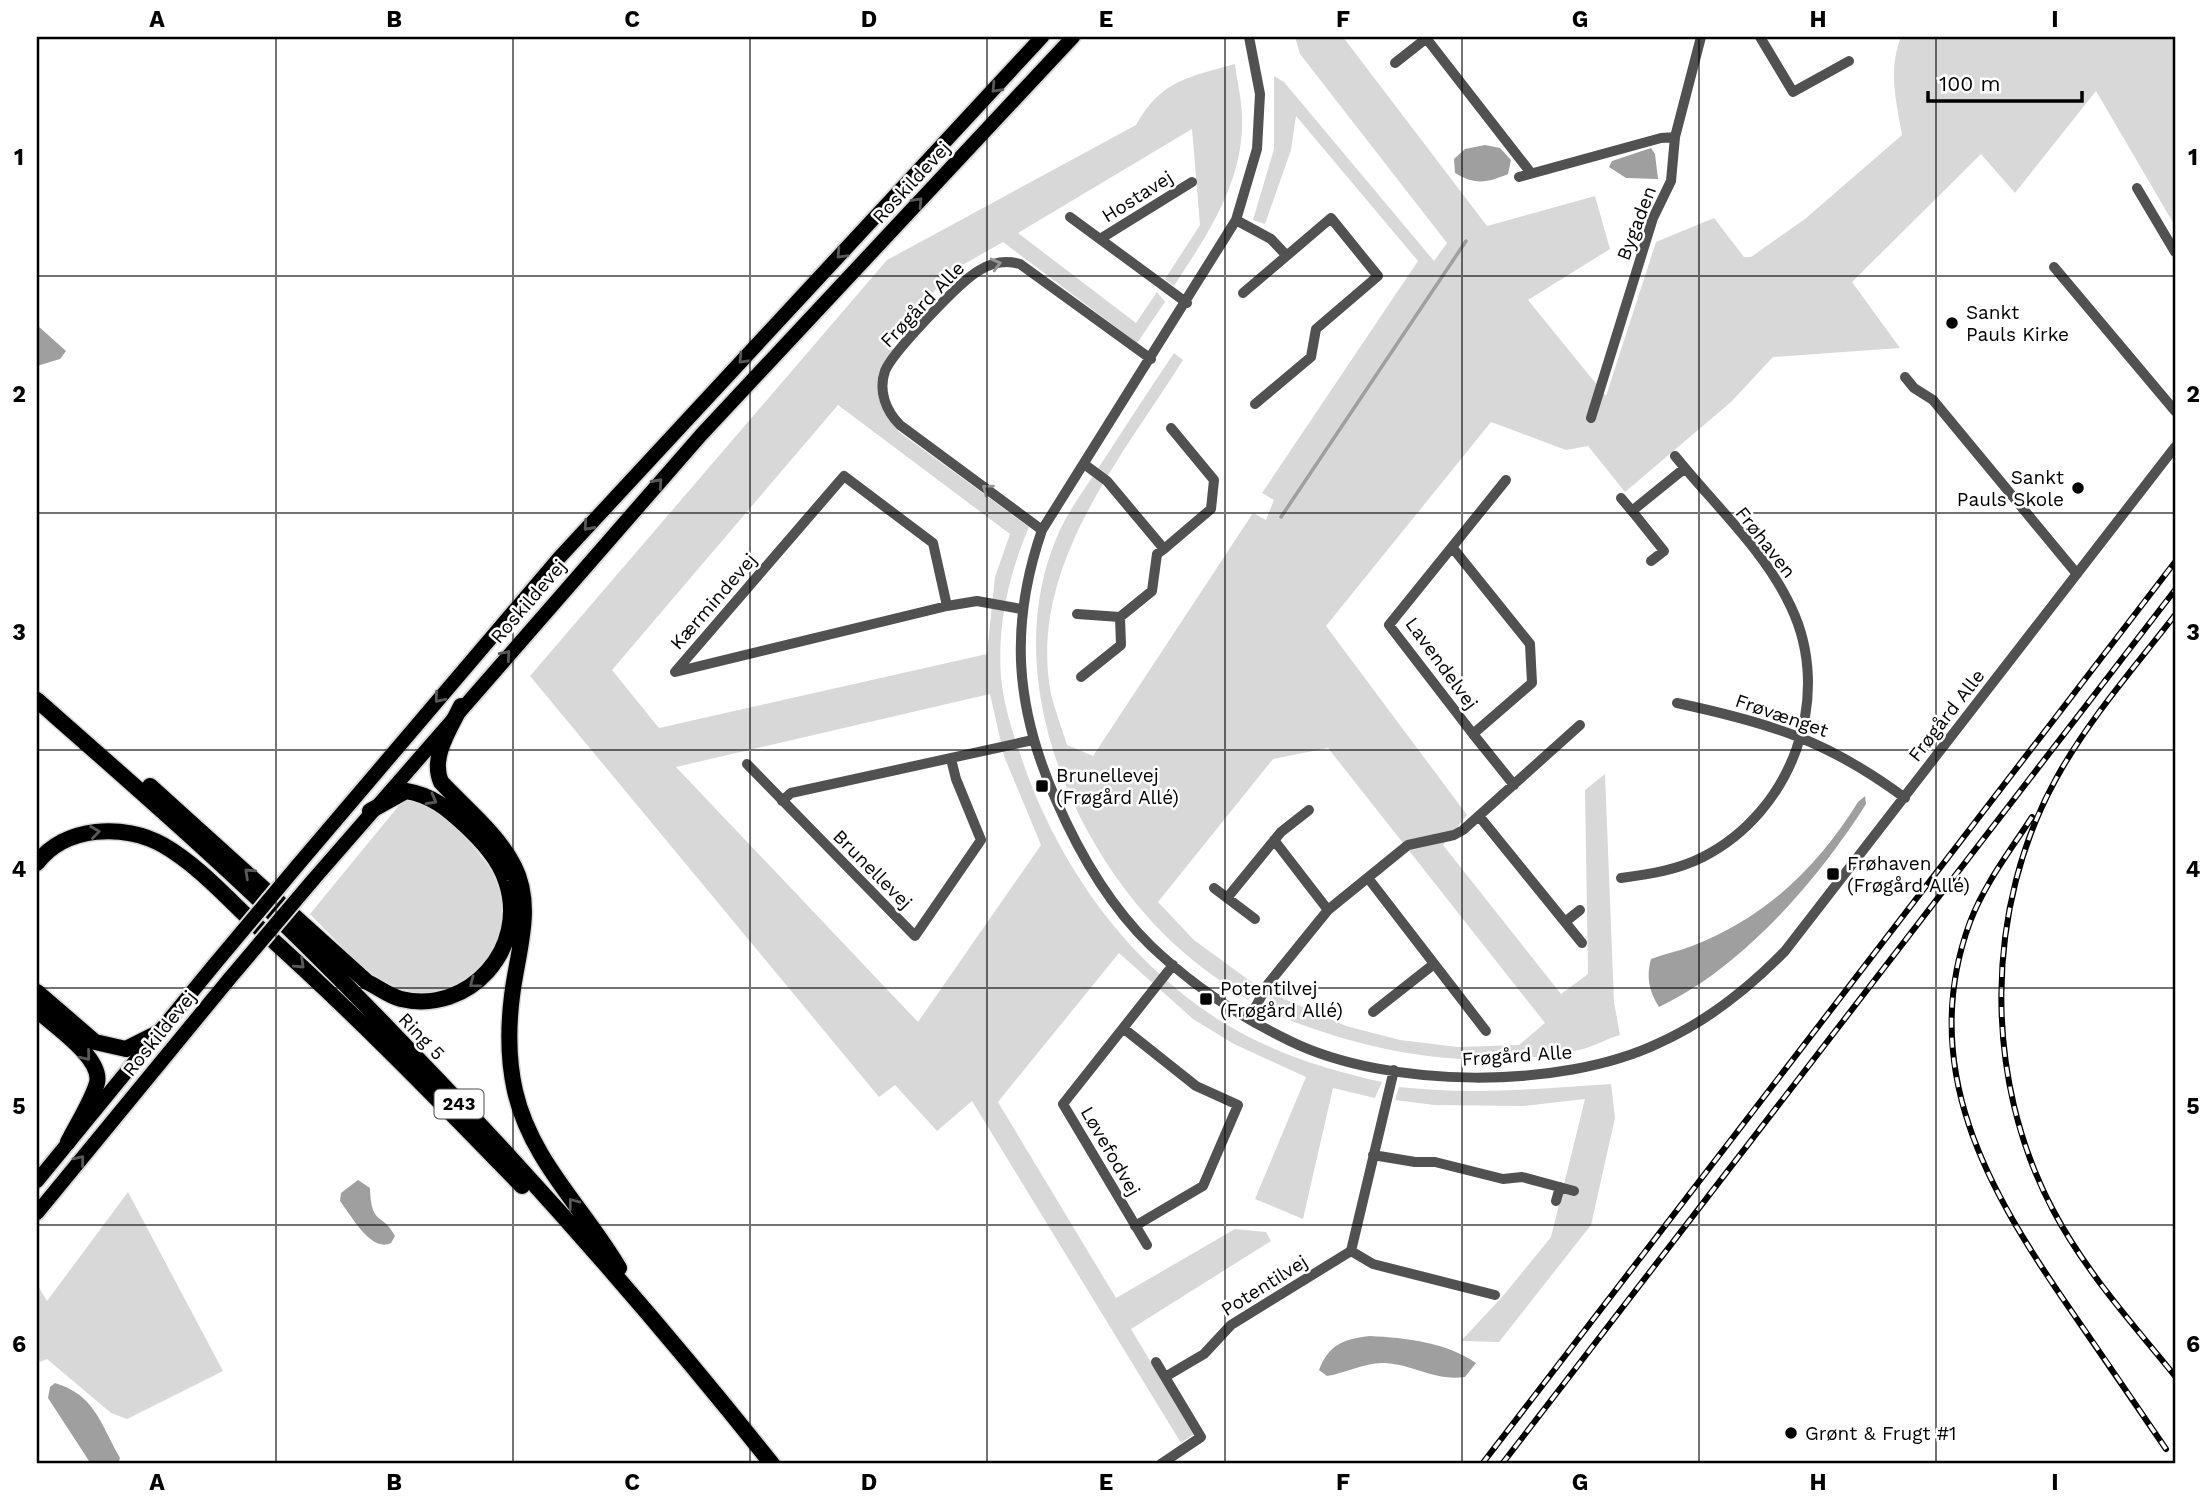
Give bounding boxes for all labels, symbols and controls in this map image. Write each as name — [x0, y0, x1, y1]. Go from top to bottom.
text: A — [149, 6, 165, 33]
text: B — [386, 6, 402, 33]
text: C — [624, 6, 640, 33]
text: D — [861, 6, 877, 33]
text: E — [1099, 6, 1113, 33]
text: F — [1336, 6, 1350, 33]
text: G — [1572, 6, 1588, 33]
text: H — [1809, 6, 1827, 33]
text: I — [2051, 6, 2059, 33]
scale bar — [1928, 60, 2082, 104]
text: 100 m — [1939, 71, 2001, 96]
one-way arrow — [992, 80, 1005, 93]
street label: Roskildevej — [868, 137, 955, 228]
text: 1 — [14, 144, 24, 171]
text: 1 — [2188, 144, 2198, 171]
street label: Hostavej — [1097, 166, 1177, 227]
street label: Bygaden — [1612, 183, 1661, 264]
one-way arrow — [910, 197, 923, 210]
one-way arrow — [837, 246, 849, 259]
street label: Frøgård Alle — [876, 257, 969, 352]
one-way arrow — [990, 258, 1002, 273]
place label: Sankt Pauls Kirke — [1966, 301, 2069, 346]
marker: Sankt Pauls Kirke — [1944, 315, 1960, 331]
one-way arrow — [738, 351, 751, 364]
text: 2 — [12, 381, 26, 408]
text: 2 — [2186, 381, 2200, 408]
place label: Sankt Pauls Skole — [1957, 466, 2064, 511]
one-way arrow — [650, 479, 662, 492]
marker: Sankt Pauls Skole — [2070, 480, 2086, 496]
one-way arrow — [982, 485, 995, 498]
street label: Frøhaven — [1731, 502, 1801, 583]
one-way arrow — [584, 518, 597, 531]
street label: Kærmindevej — [665, 548, 762, 654]
street label: Roskildevej — [486, 555, 571, 648]
street label: Lavendelvej — [1400, 613, 1483, 714]
text: 3 — [12, 619, 26, 646]
text: 3 — [2186, 619, 2200, 646]
one-way arrow — [498, 650, 510, 663]
street label: Frøgård Alle — [1903, 665, 1990, 766]
one-way arrow — [435, 689, 447, 702]
street label: Frøvænget — [1732, 689, 1831, 742]
place label: Brunellevej (Frøgård Allé) — [1056, 764, 1179, 809]
marker: Brunellevej (Frøgård Allé) — [1034, 778, 1050, 794]
one-way arrow — [424, 792, 437, 805]
one-way arrow — [89, 825, 101, 840]
street label: Brunellevej — [828, 825, 917, 914]
place label: Frøhaven (Frøgård Allé) — [1847, 852, 1970, 897]
text: 4 — [12, 856, 27, 883]
text: 4 — [2186, 856, 2201, 883]
marker: Frøhaven (Frøgård Allé) — [1825, 866, 1841, 882]
one-way arrow — [244, 869, 257, 882]
one-way arrow — [292, 956, 305, 969]
one-way arrow — [470, 975, 482, 987]
place label: Potentilvej (Frøgård Allé) — [1220, 977, 1343, 1022]
street label: Roskildevej — [118, 986, 201, 1081]
marker: Potentilvej (Frøgård Allé) — [1198, 991, 1214, 1007]
street label: Ring 5 — [394, 1008, 450, 1065]
street label: Frøgård Alle — [1461, 1040, 1573, 1071]
one-way arrow — [78, 1048, 91, 1061]
road number: 243 — [434, 1090, 484, 1119]
text: 5 — [12, 1093, 26, 1120]
text: 5 — [2186, 1093, 2200, 1120]
street label: Løvefodvej — [1076, 1102, 1145, 1200]
one-way arrow — [72, 1155, 84, 1168]
one-way arrow — [569, 1198, 582, 1211]
street label: Potentilvej — [1217, 1250, 1312, 1321]
text: 6 — [12, 1331, 26, 1358]
text: 6 — [2186, 1331, 2200, 1358]
place label: Grønt & Frugt #1 — [1805, 1422, 1956, 1445]
marker: Grønt & Frugt #1 — [1783, 1425, 1799, 1441]
text: A — [149, 1469, 165, 1496]
text: B — [386, 1469, 402, 1496]
text: C — [624, 1469, 640, 1496]
text: D — [861, 1469, 877, 1496]
text: E — [1099, 1469, 1113, 1496]
text: F — [1336, 1469, 1350, 1496]
text: G — [1572, 1469, 1588, 1496]
text: H — [1809, 1469, 1827, 1496]
text: I — [2051, 1469, 2059, 1496]

